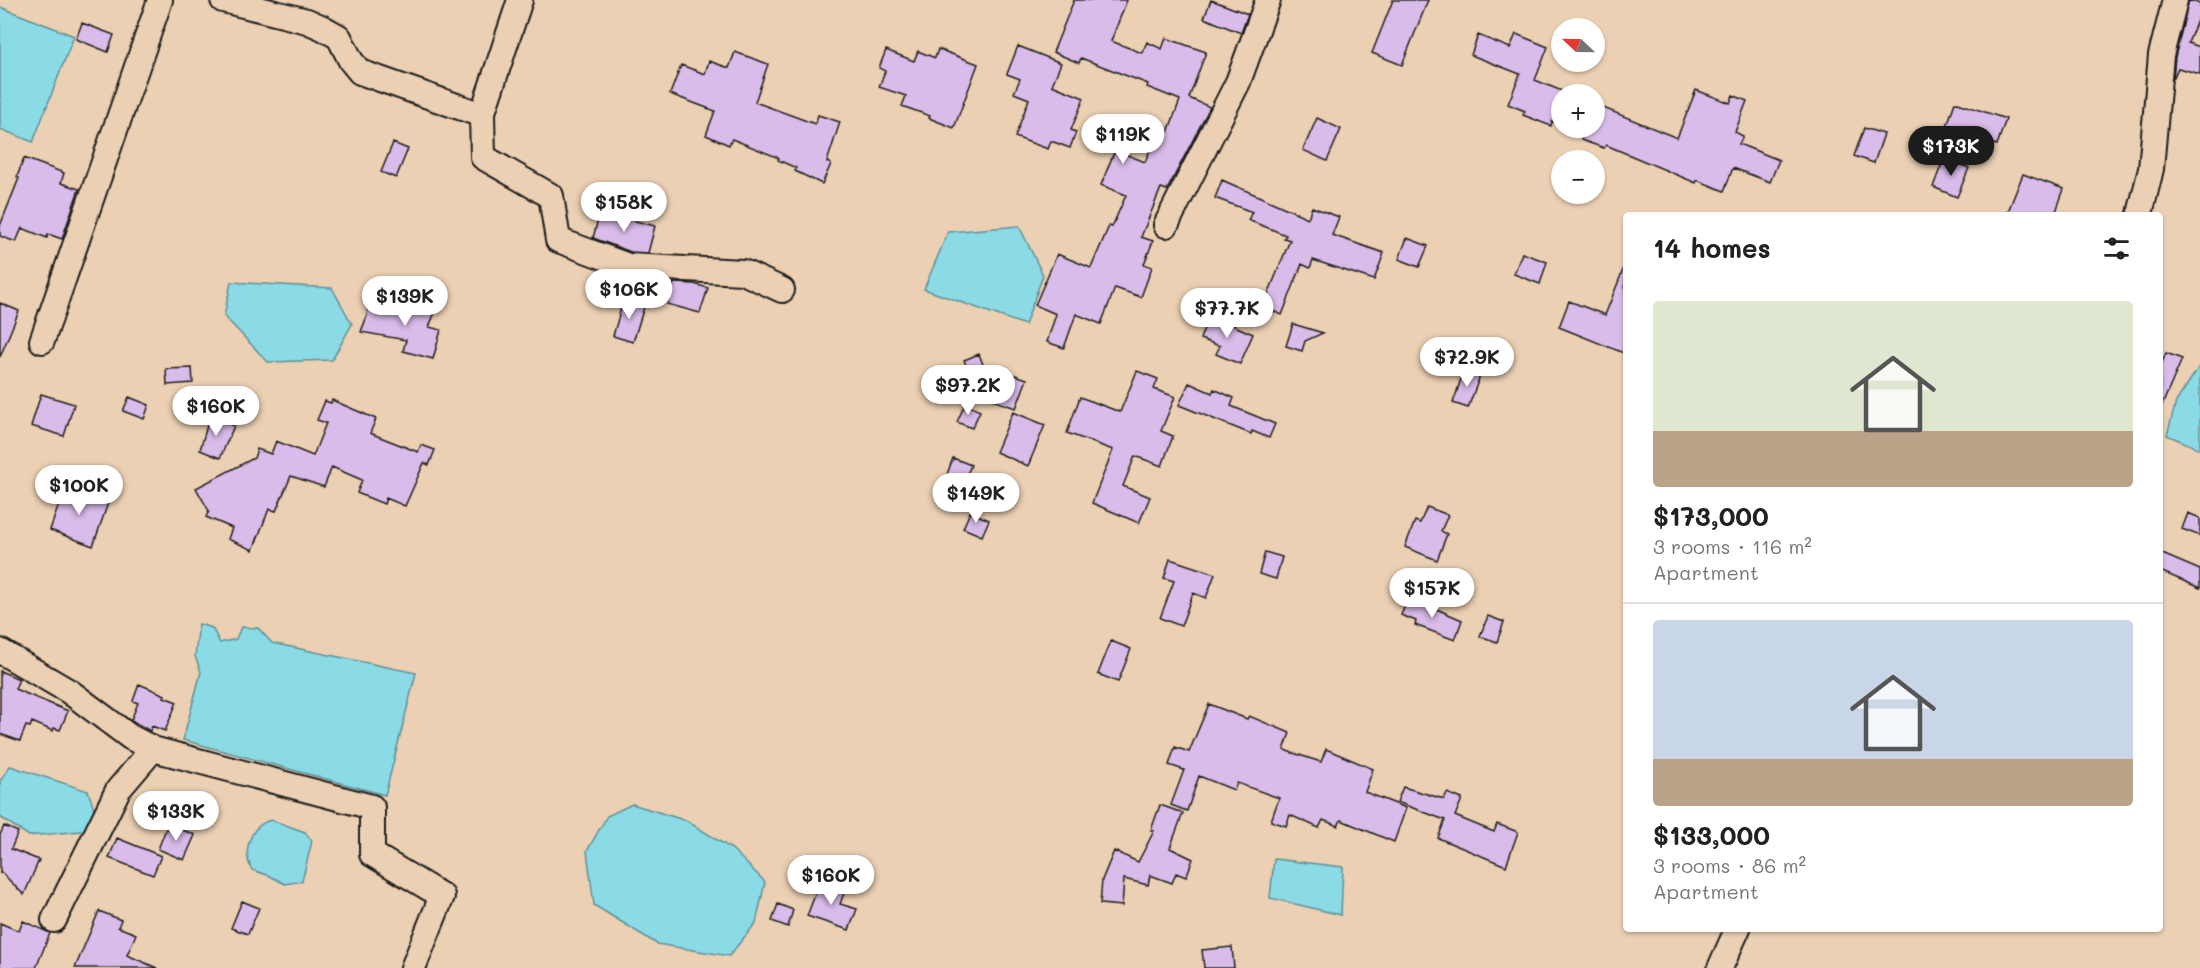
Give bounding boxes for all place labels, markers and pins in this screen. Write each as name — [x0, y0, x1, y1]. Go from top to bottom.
pin: $119K — [1081, 114, 1165, 165]
pin: $173K — [1909, 126, 1993, 177]
pin: $158K — [582, 182, 666, 233]
pin: $106K — [587, 269, 671, 320]
pin: $139K — [363, 276, 447, 327]
pin: $77.7K — [1178, 288, 1276, 339]
pin: $72.9K — [1418, 337, 1516, 388]
pin: $97.2K — [919, 365, 1017, 416]
pin: $160K — [174, 386, 258, 437]
pin: $100K — [37, 465, 121, 516]
pin: $149K — [934, 473, 1018, 524]
pin: $157K — [1390, 568, 1474, 619]
pin: $133K — [134, 791, 218, 842]
pin: $160K — [789, 855, 873, 906]

